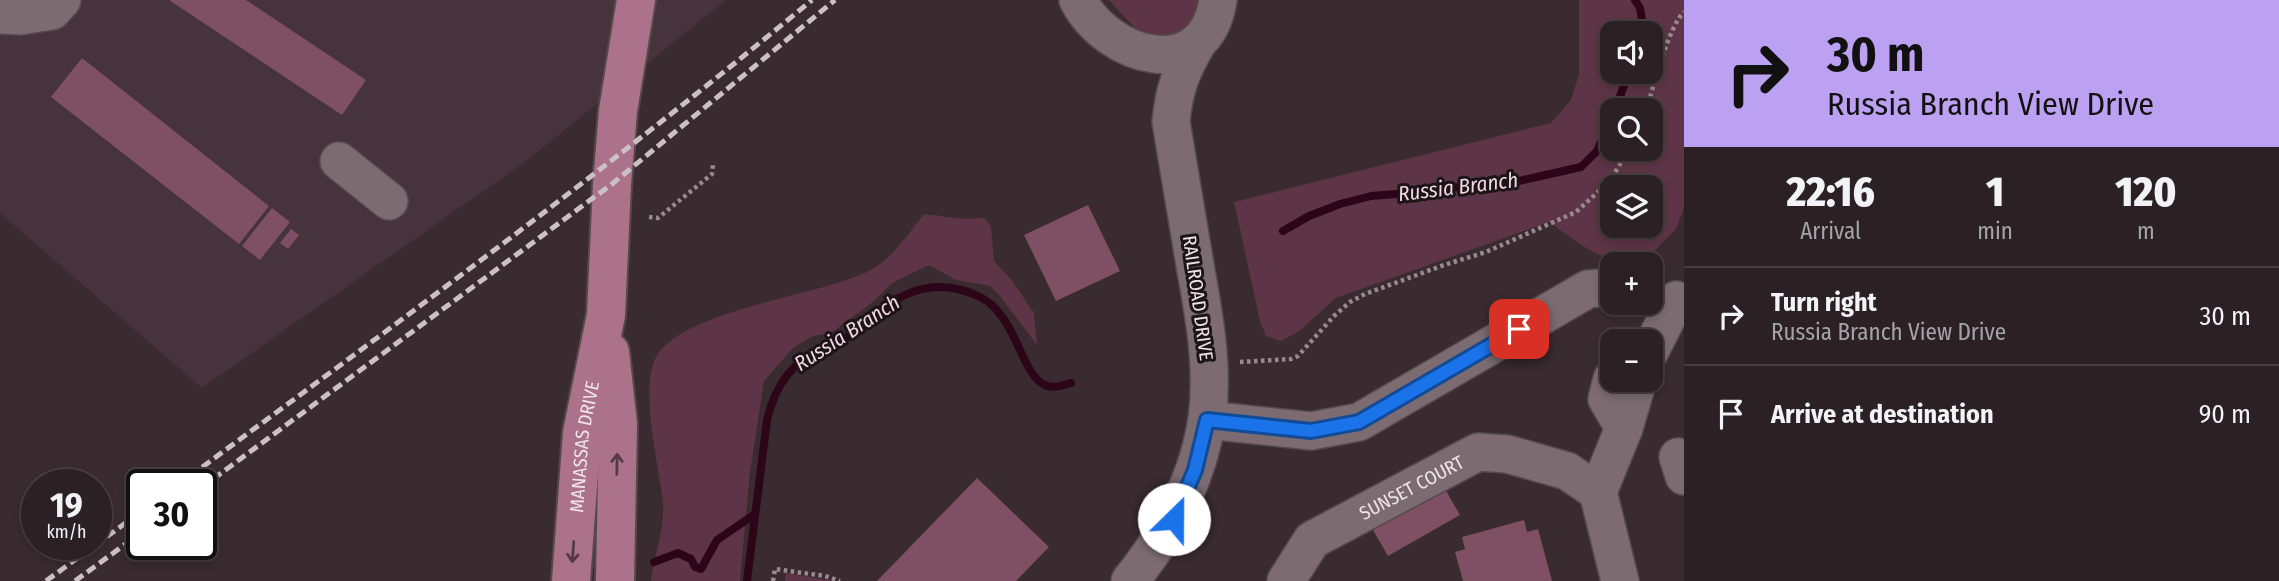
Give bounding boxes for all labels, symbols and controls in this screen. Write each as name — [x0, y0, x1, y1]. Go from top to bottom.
map controls — [1600, 21, 1663, 392]
button: sound — [1600, 21, 1663, 84]
text: 30 m — [1827, 25, 1925, 84]
icon: right — [1712, 28, 1803, 119]
text: Russia Branch View Drive — [1827, 85, 2154, 123]
button: search — [1600, 98, 1663, 161]
water label: Russia Branch — [1396, 167, 1520, 207]
text: 22:16 — [1786, 167, 1875, 217]
text: 1 — [1986, 167, 2004, 217]
text: 120 — [2115, 167, 2177, 217]
button: layers — [1600, 175, 1663, 238]
text: Arrival — [1800, 217, 1861, 245]
text: min — [1977, 217, 2013, 245]
text: m — [2137, 217, 2155, 245]
street label: RAILROAD DRIVE — [1178, 234, 1218, 362]
button: + — [1600, 252, 1663, 315]
text: Turn right — [1771, 287, 1877, 318]
water label: Russia Branch — [789, 289, 905, 377]
icon: right — [1712, 297, 1750, 335]
pin — [1489, 299, 1549, 359]
text: 30 m — [2200, 301, 2251, 332]
icon: arrive — [1500, 310, 1538, 348]
text: Russia Branch View Drive — [1771, 318, 2006, 346]
button: − — [1600, 329, 1663, 392]
street label: MANASSAS DRIVE — [565, 379, 604, 513]
icon: arrive — [1712, 395, 1750, 433]
text: Arrive at destination — [1771, 399, 1994, 430]
text: 90 m — [2199, 399, 2251, 430]
street label: SUNSET COURT — [1355, 450, 1468, 524]
one-way arrow — [610, 453, 624, 476]
speed limit sign: 30 — [126, 469, 217, 560]
position arrow — [1137, 482, 1211, 556]
text: 19 — [50, 484, 83, 526]
text: km/h — [46, 521, 87, 543]
one-way arrow — [566, 541, 579, 563]

